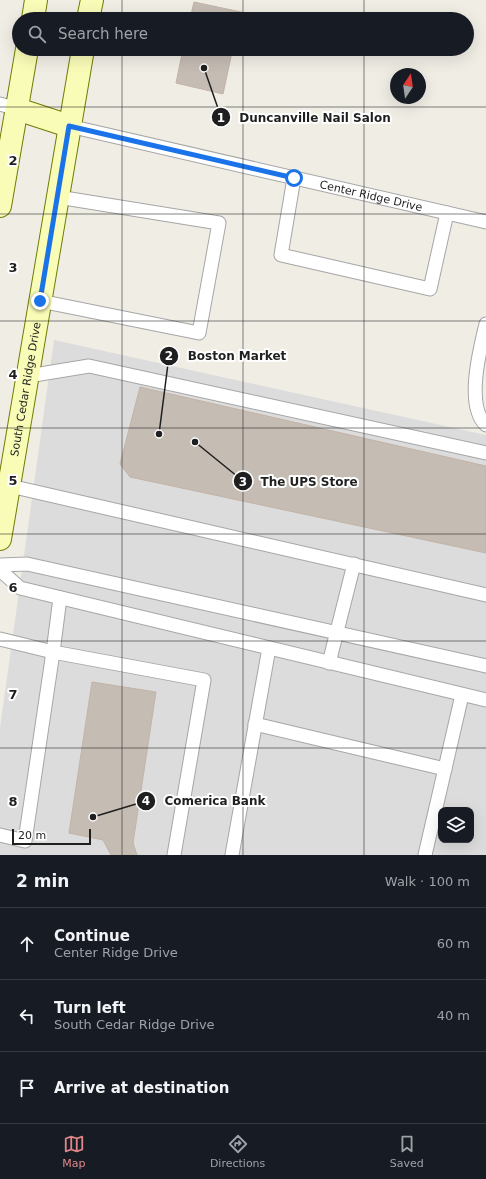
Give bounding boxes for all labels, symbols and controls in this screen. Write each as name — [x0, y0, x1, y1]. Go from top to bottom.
search box — [12, 12, 474, 56]
icon: search — [26, 23, 48, 45]
text: Search here — [58, 25, 148, 43]
north arrow — [390, 68, 426, 104]
callout: Duncanville Nail Salon — [211, 105, 399, 129]
text: 1 — [217, 111, 225, 125]
text: Duncanville Nail Salon — [239, 111, 391, 125]
text: 2 — [8, 153, 18, 168]
route start — [285, 169, 303, 187]
street label: Center Ridge Drive — [319, 177, 424, 214]
text: 3 — [8, 260, 18, 275]
route end — [31, 292, 49, 310]
street label: South Cedar Ridge Drive — [8, 321, 43, 457]
callout: Boston Market — [159, 344, 294, 368]
text: 2 — [165, 349, 173, 363]
text: Boston Market — [188, 349, 287, 363]
text: 4 — [8, 367, 18, 382]
callout: The UPS Store — [233, 469, 366, 493]
text: 5 — [8, 473, 18, 488]
text: 3 — [239, 475, 247, 489]
text: The UPS Store — [260, 475, 358, 489]
text: 6 — [8, 580, 18, 595]
text: 7 — [8, 687, 18, 702]
callout: Comerica Bank — [136, 789, 273, 813]
text: 8 — [8, 794, 18, 809]
text: 4 — [142, 794, 150, 808]
text: Comerica Bank — [165, 794, 266, 808]
map controls — [438, 807, 474, 843]
button: layers — [438, 807, 474, 843]
scale bar — [12, 827, 91, 846]
text: 20 m — [18, 829, 46, 842]
text: 2 min — [16, 871, 69, 891]
text: Walk · 100 m — [385, 874, 470, 889]
text: Continue — [54, 927, 130, 945]
icon: ahead — [16, 933, 38, 955]
text: 60 m — [437, 936, 470, 951]
text: Center Ridge Drive — [54, 945, 178, 960]
text: Turn left — [54, 999, 126, 1017]
icon: left — [16, 1005, 38, 1027]
text: 40 m — [437, 1008, 470, 1023]
text: South Cedar Ridge Drive — [54, 1017, 215, 1032]
icon: arrive — [16, 1077, 38, 1099]
text: Arrive at destination — [54, 1079, 229, 1097]
tab: Map — [62, 1133, 85, 1170]
tab: Directions — [210, 1133, 265, 1170]
tab: Saved — [390, 1133, 424, 1170]

